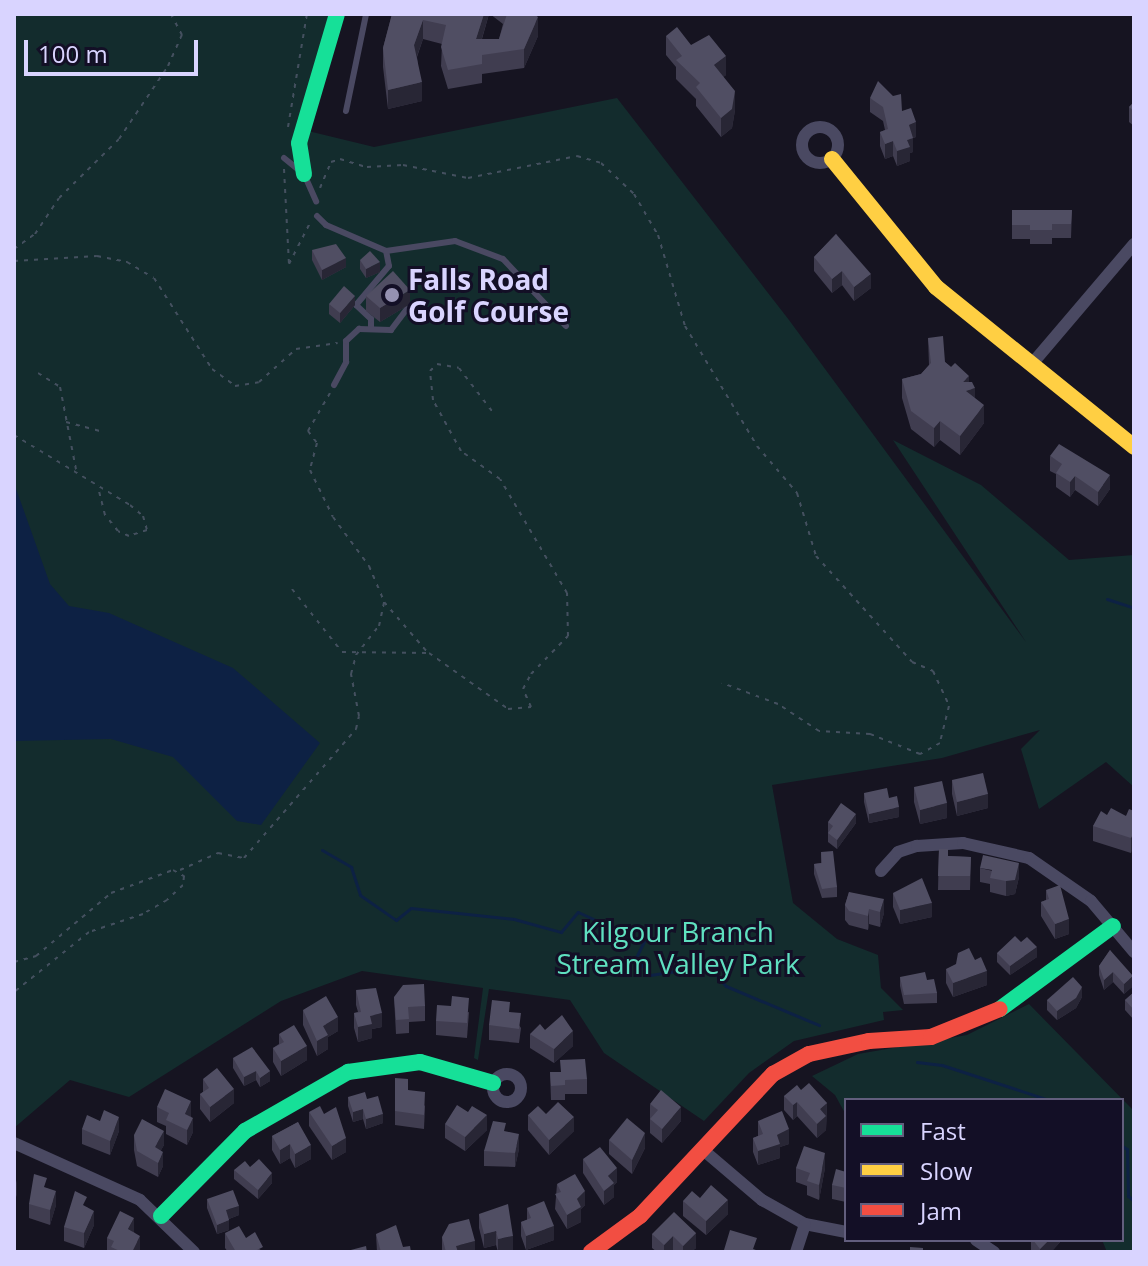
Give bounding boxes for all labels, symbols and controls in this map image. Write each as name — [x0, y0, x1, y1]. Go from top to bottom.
scale bar — [28, 24, 202, 74]
text: 100 m — [38, 37, 108, 70]
place label: Falls Road Golf Course — [408, 262, 569, 328]
marker: Falls Road Golf Course — [383, 286, 401, 304]
park label: Kilgour Branch Stream Valley Park — [556, 914, 800, 980]
legend — [844, 1098, 1124, 1242]
text: Fast — [920, 1114, 966, 1147]
text: Slow — [920, 1154, 972, 1187]
text: Jam — [920, 1194, 962, 1227]

